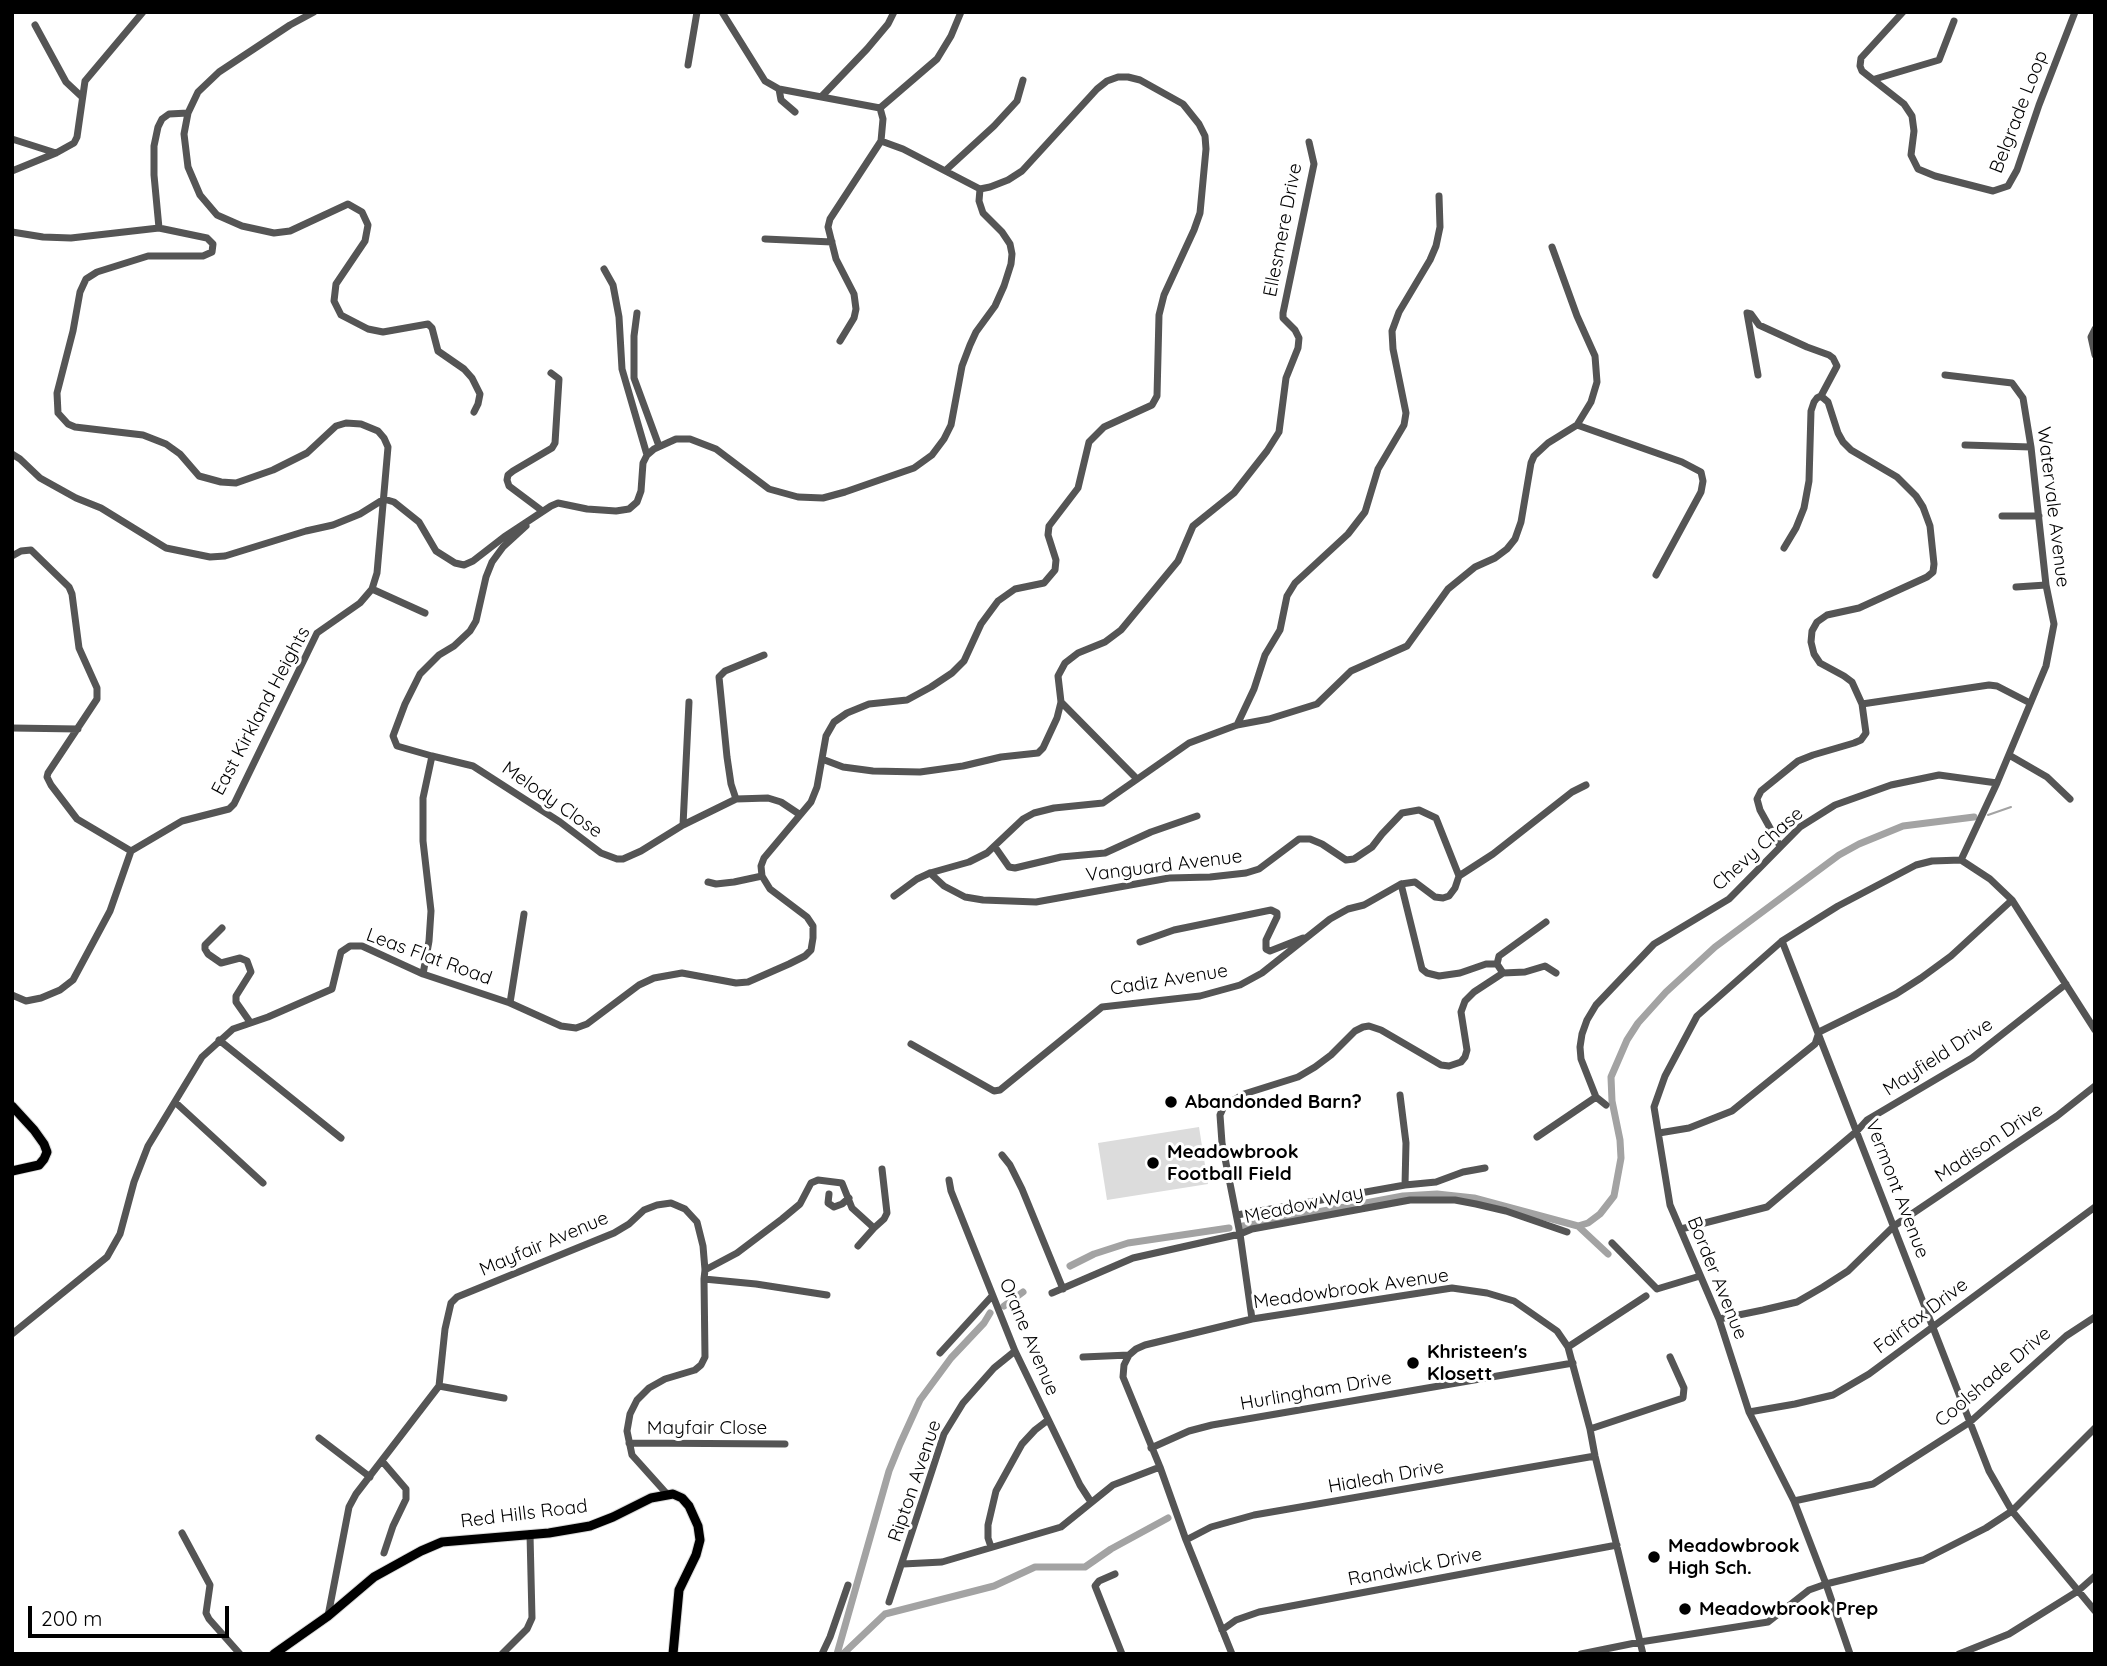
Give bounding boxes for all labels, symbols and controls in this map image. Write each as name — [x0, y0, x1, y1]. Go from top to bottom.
street label: Belgrade Loop — [1985, 47, 2053, 177]
street label: Ellesmere Drive — [1259, 161, 1307, 299]
street label: Watervale Avenue — [2032, 425, 2074, 589]
street label: East Kirkland Heights — [207, 623, 315, 799]
street label: Melody Close — [497, 757, 607, 843]
street label: Chevy Chase — [1708, 802, 1808, 896]
street label: Vanguard Avenue — [1084, 845, 1244, 887]
street label: Leas Flat Road — [363, 924, 495, 990]
street label: Cadiz Avenue — [1109, 959, 1229, 1001]
street label: Mayfield Drive — [1879, 1013, 1997, 1101]
place label: Abandonded Barn? — [1185, 1091, 1362, 1113]
marker: Abandonded Barn? — [1163, 1094, 1179, 1110]
street label: Madison Drive — [1931, 1099, 2047, 1187]
street label: Vermont Avenue — [1860, 1116, 1934, 1262]
place label: Meadowbrook Football Field — [1167, 1141, 1298, 1185]
marker: Meadowbrook Football Field — [1145, 1155, 1161, 1171]
street label: Meadow Way — [1242, 1181, 1366, 1229]
street label: Mayfair Avenue — [476, 1207, 612, 1281]
street label: Border Avenue — [1682, 1213, 1752, 1343]
street label: Meadowbrook Avenue — [1252, 1264, 1450, 1314]
street label: Fairfax Drive — [1870, 1273, 1972, 1359]
street label: Orane Avenue — [994, 1275, 1064, 1399]
street label: Coolshade Drive — [1930, 1322, 2056, 1432]
place label: Khristeen's Klosett — [1427, 1341, 1527, 1385]
marker: Khristeen's Klosett — [1405, 1355, 1421, 1371]
street label: Hurlingham Drive — [1238, 1366, 1394, 1416]
street label: Mayfair Close — [647, 1417, 767, 1439]
street label: Ripton Avenue — [884, 1417, 946, 1545]
street label: Hialeah Drive — [1326, 1456, 1446, 1498]
street label: Red Hills Road — [459, 1495, 589, 1533]
place label: Meadowbrook High Sch. — [1668, 1535, 1799, 1579]
street label: Randwick Drive — [1346, 1543, 1484, 1591]
marker: Meadowbrook High Sch. — [1646, 1549, 1662, 1565]
scale bar — [32, 1592, 233, 1636]
place label: Meadowbrook Prep — [1699, 1598, 1878, 1620]
marker: Meadowbrook Prep — [1677, 1601, 1693, 1617]
text: 200 m — [41, 1605, 103, 1631]

